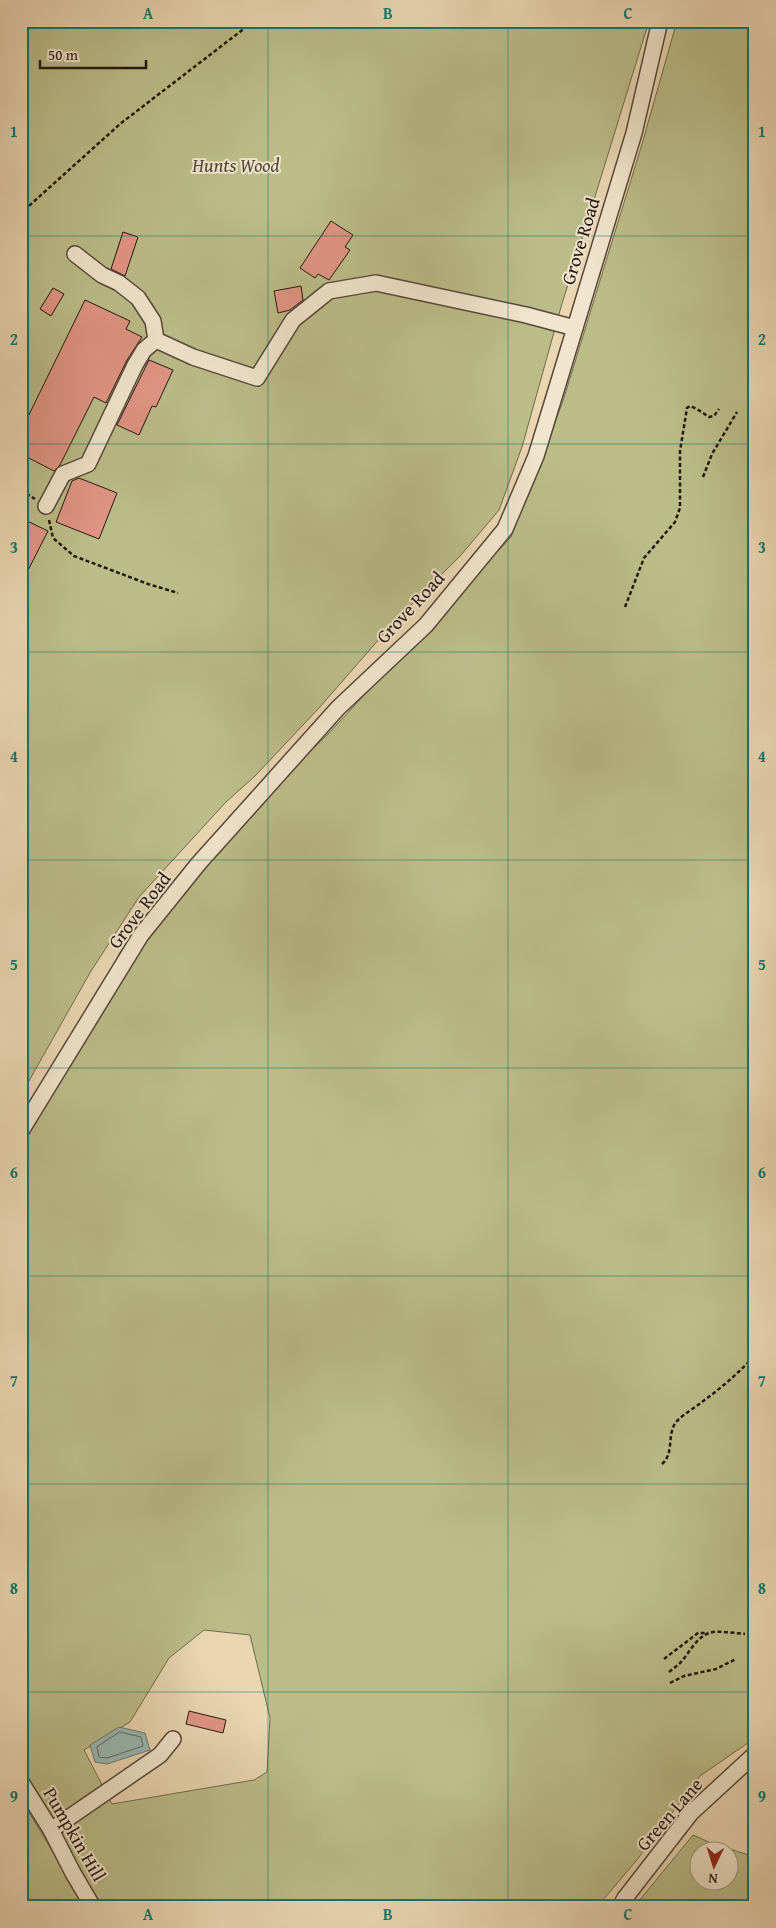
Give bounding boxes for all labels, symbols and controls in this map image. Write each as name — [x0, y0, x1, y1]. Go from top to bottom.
text: A — [143, 1, 154, 25]
text: B — [383, 1, 393, 25]
text: C — [623, 1, 633, 25]
scale bar — [40, 38, 146, 70]
text: 50 m — [48, 44, 79, 65]
text: 1 — [10, 119, 18, 143]
text: 1 — [758, 119, 766, 143]
park label: Hunts Wood — [191, 151, 280, 179]
street label: Grove Road — [553, 193, 607, 288]
text: 2 — [10, 327, 18, 351]
text: 2 — [758, 327, 766, 351]
text: 3 — [10, 535, 18, 559]
text: 3 — [758, 535, 766, 559]
street label: Grove Road — [369, 564, 451, 649]
text: 4 — [10, 744, 18, 768]
text: 4 — [758, 744, 766, 768]
street label: Grove Road — [101, 865, 178, 954]
text: 5 — [10, 952, 18, 976]
text: 5 — [758, 952, 766, 976]
text: 6 — [10, 1160, 18, 1184]
text: 6 — [758, 1160, 766, 1184]
text: 7 — [10, 1368, 18, 1392]
text: 7 — [758, 1368, 766, 1392]
text: 8 — [10, 1576, 18, 1600]
text: 8 — [758, 1576, 766, 1600]
street label: Green Lane — [629, 1771, 709, 1857]
street label: Pumpkin Hill — [37, 1782, 113, 1886]
text: 9 — [10, 1784, 18, 1808]
text: 9 — [758, 1784, 766, 1808]
north arrow — [688, 1840, 738, 1890]
text: N — [707, 1869, 718, 1889]
text: A — [143, 1902, 154, 1926]
text: B — [383, 1902, 393, 1926]
text: C — [623, 1902, 633, 1926]

